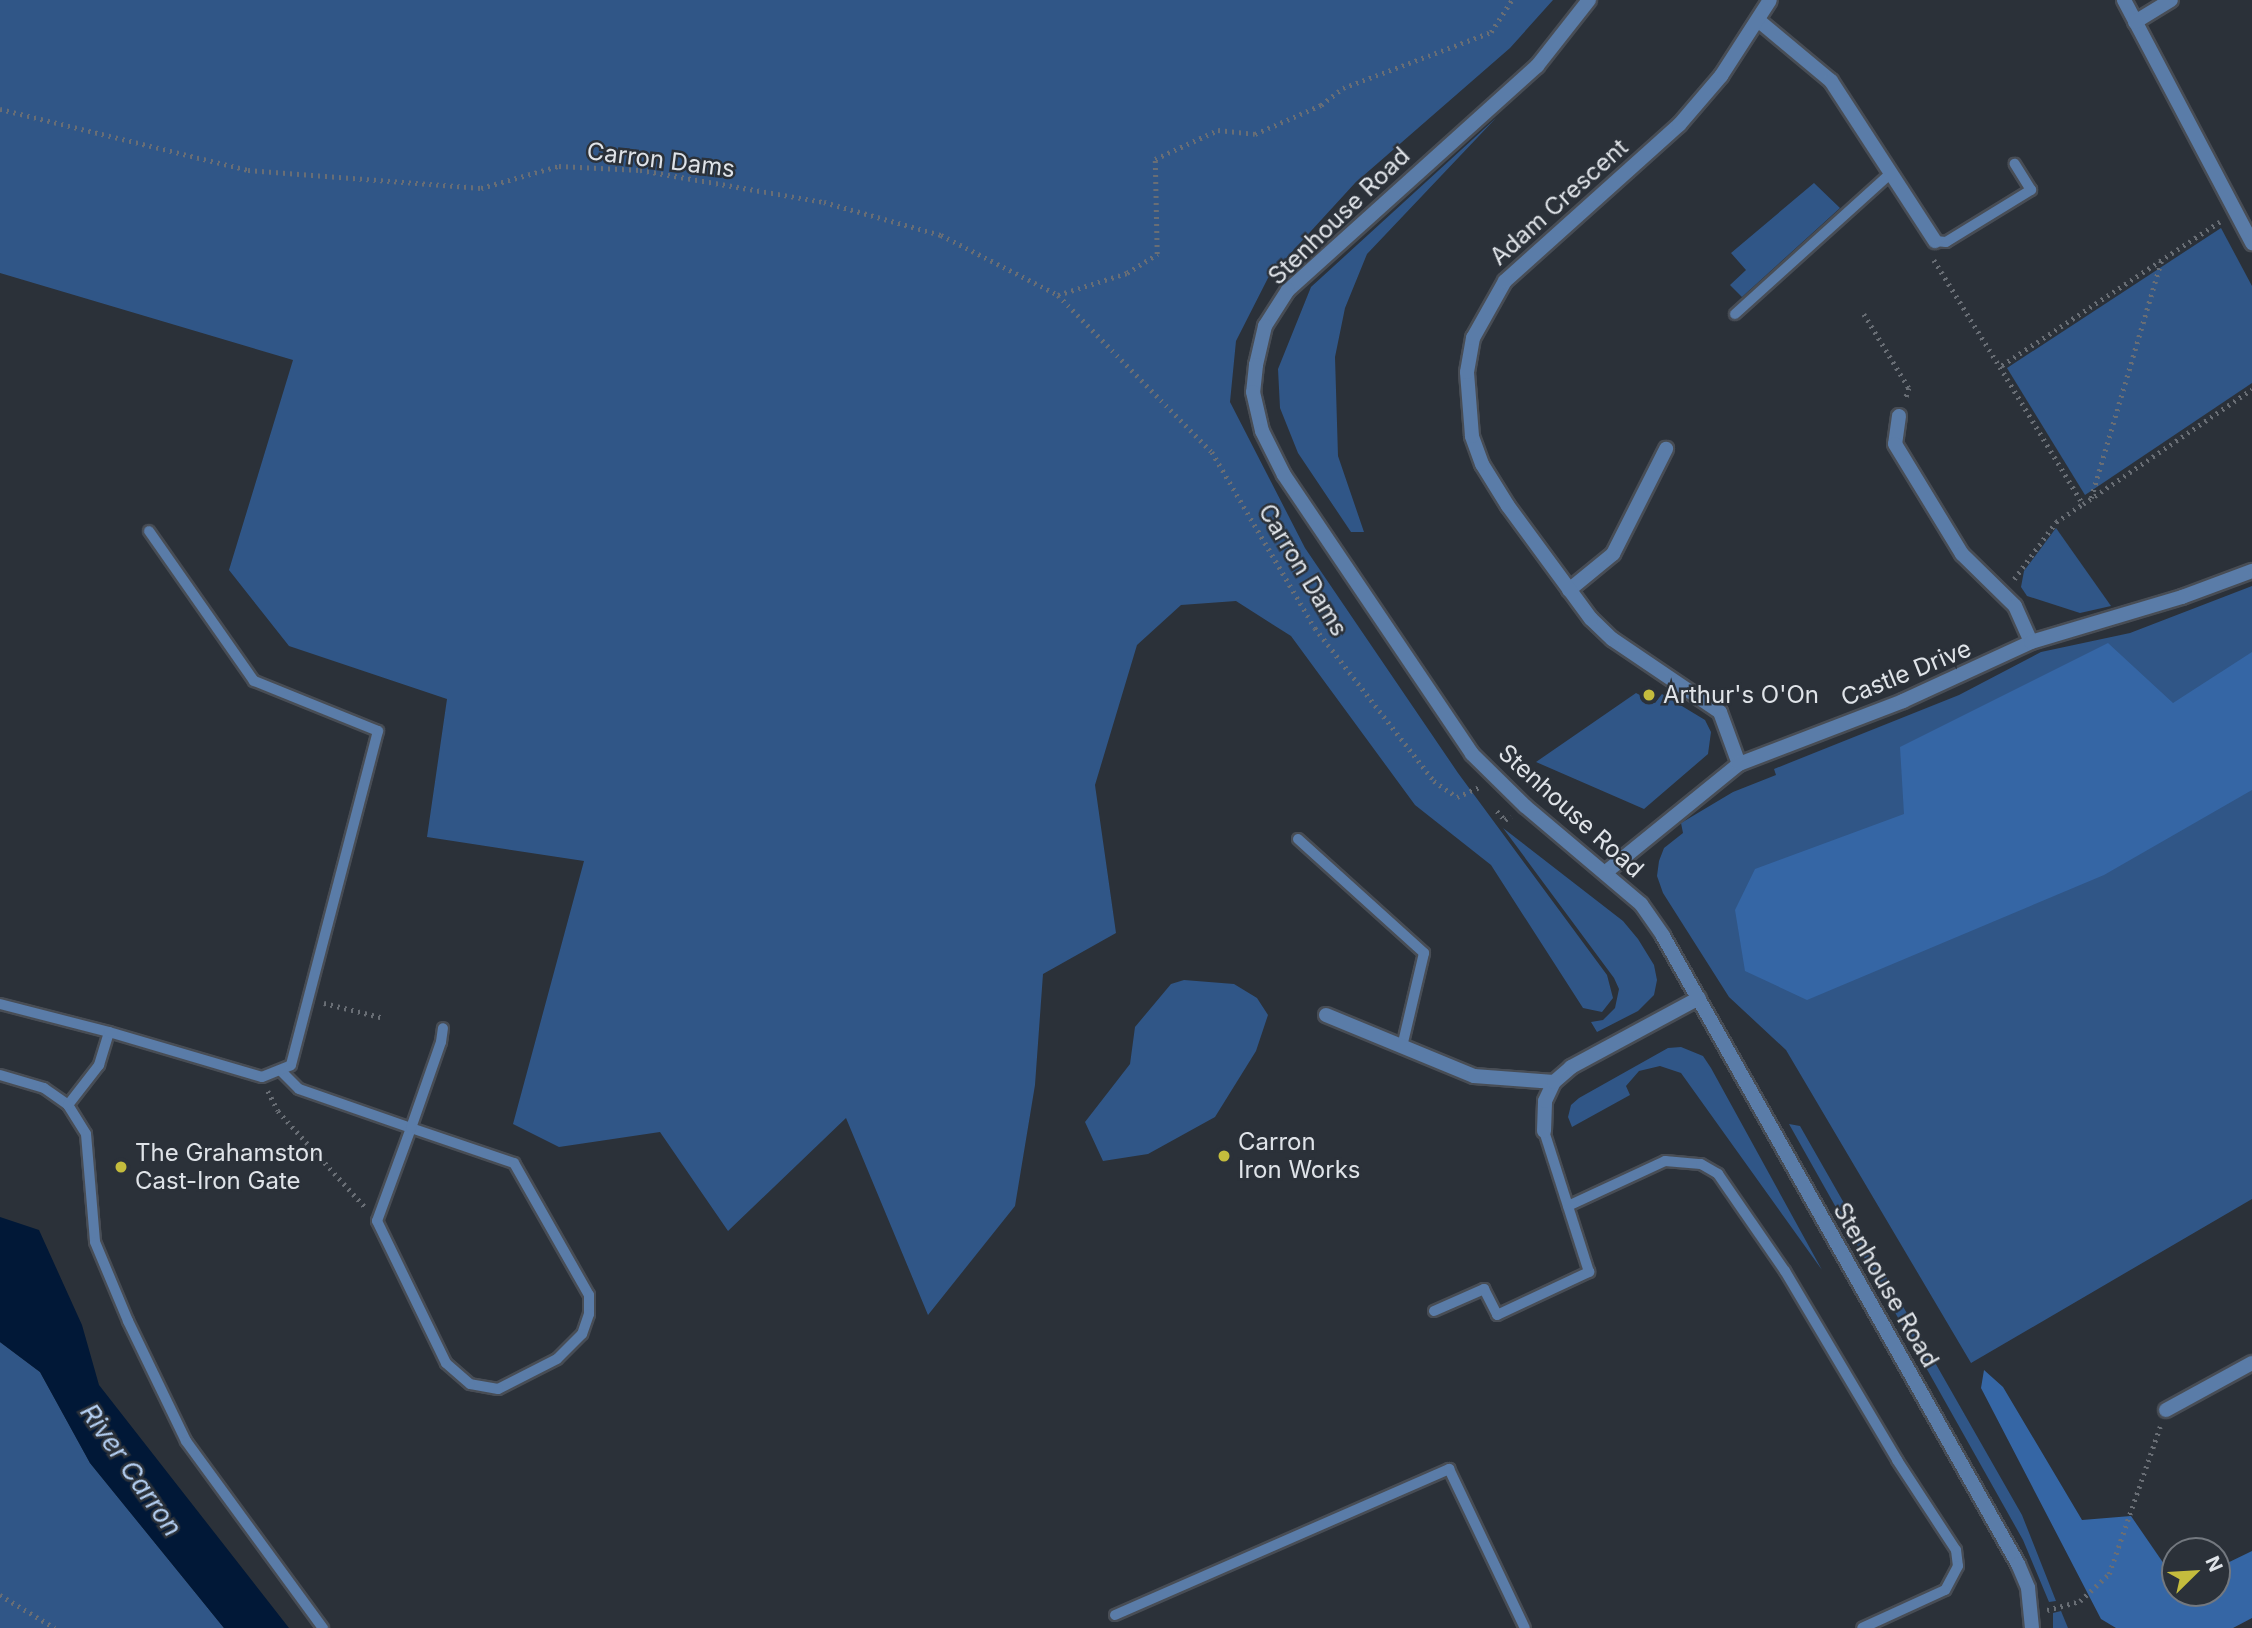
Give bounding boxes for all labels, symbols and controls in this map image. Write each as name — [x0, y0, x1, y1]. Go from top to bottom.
street label: Adam Crescent — [1484, 133, 1634, 271]
street label: Carron Dams — [585, 137, 737, 183]
street label: Stenhouse Road — [1262, 141, 1416, 291]
street label: Carron Dams — [1252, 499, 1354, 641]
street label: Castle Drive — [1837, 634, 1975, 712]
place label: Arthur's O'On — [1663, 681, 1819, 709]
marker: Arthur's O'On — [1641, 687, 1657, 703]
street label: Stenhouse Road — [1493, 738, 1649, 884]
place label: Carron Iron Works — [1238, 1128, 1360, 1184]
place label: The Grahamston Cast-Iron Gate — [135, 1139, 323, 1195]
marker: Carron Iron Works — [1216, 1148, 1232, 1164]
marker: The Grahamston Cast-Iron Gate — [113, 1159, 129, 1175]
street label: Stenhouse Road — [1827, 1198, 1945, 1372]
water label: River Carron — [74, 1398, 188, 1542]
north arrow — [2161, 1537, 2231, 1607]
text: N — [2200, 1553, 2227, 1575]

